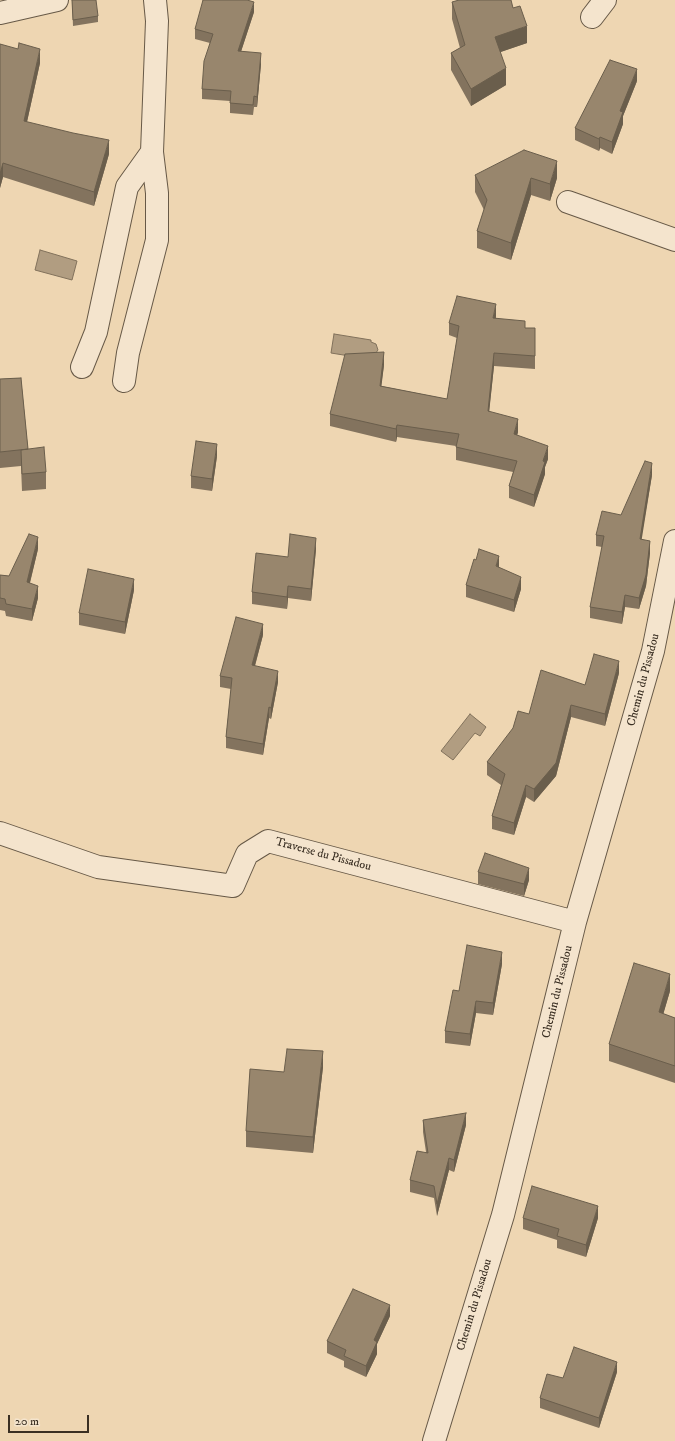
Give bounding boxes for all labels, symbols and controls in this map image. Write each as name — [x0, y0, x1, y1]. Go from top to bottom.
street label: Chemin du Pissadou — [625, 632, 663, 728]
street label: Traverse du Pissadou — [273, 835, 373, 875]
street label: Chemin du Pissadou — [539, 944, 577, 1040]
street label: Chemin du Pissadou — [454, 1257, 496, 1353]
scale bar — [10, 1407, 91, 1433]
text: 20 m — [15, 1414, 39, 1429]

